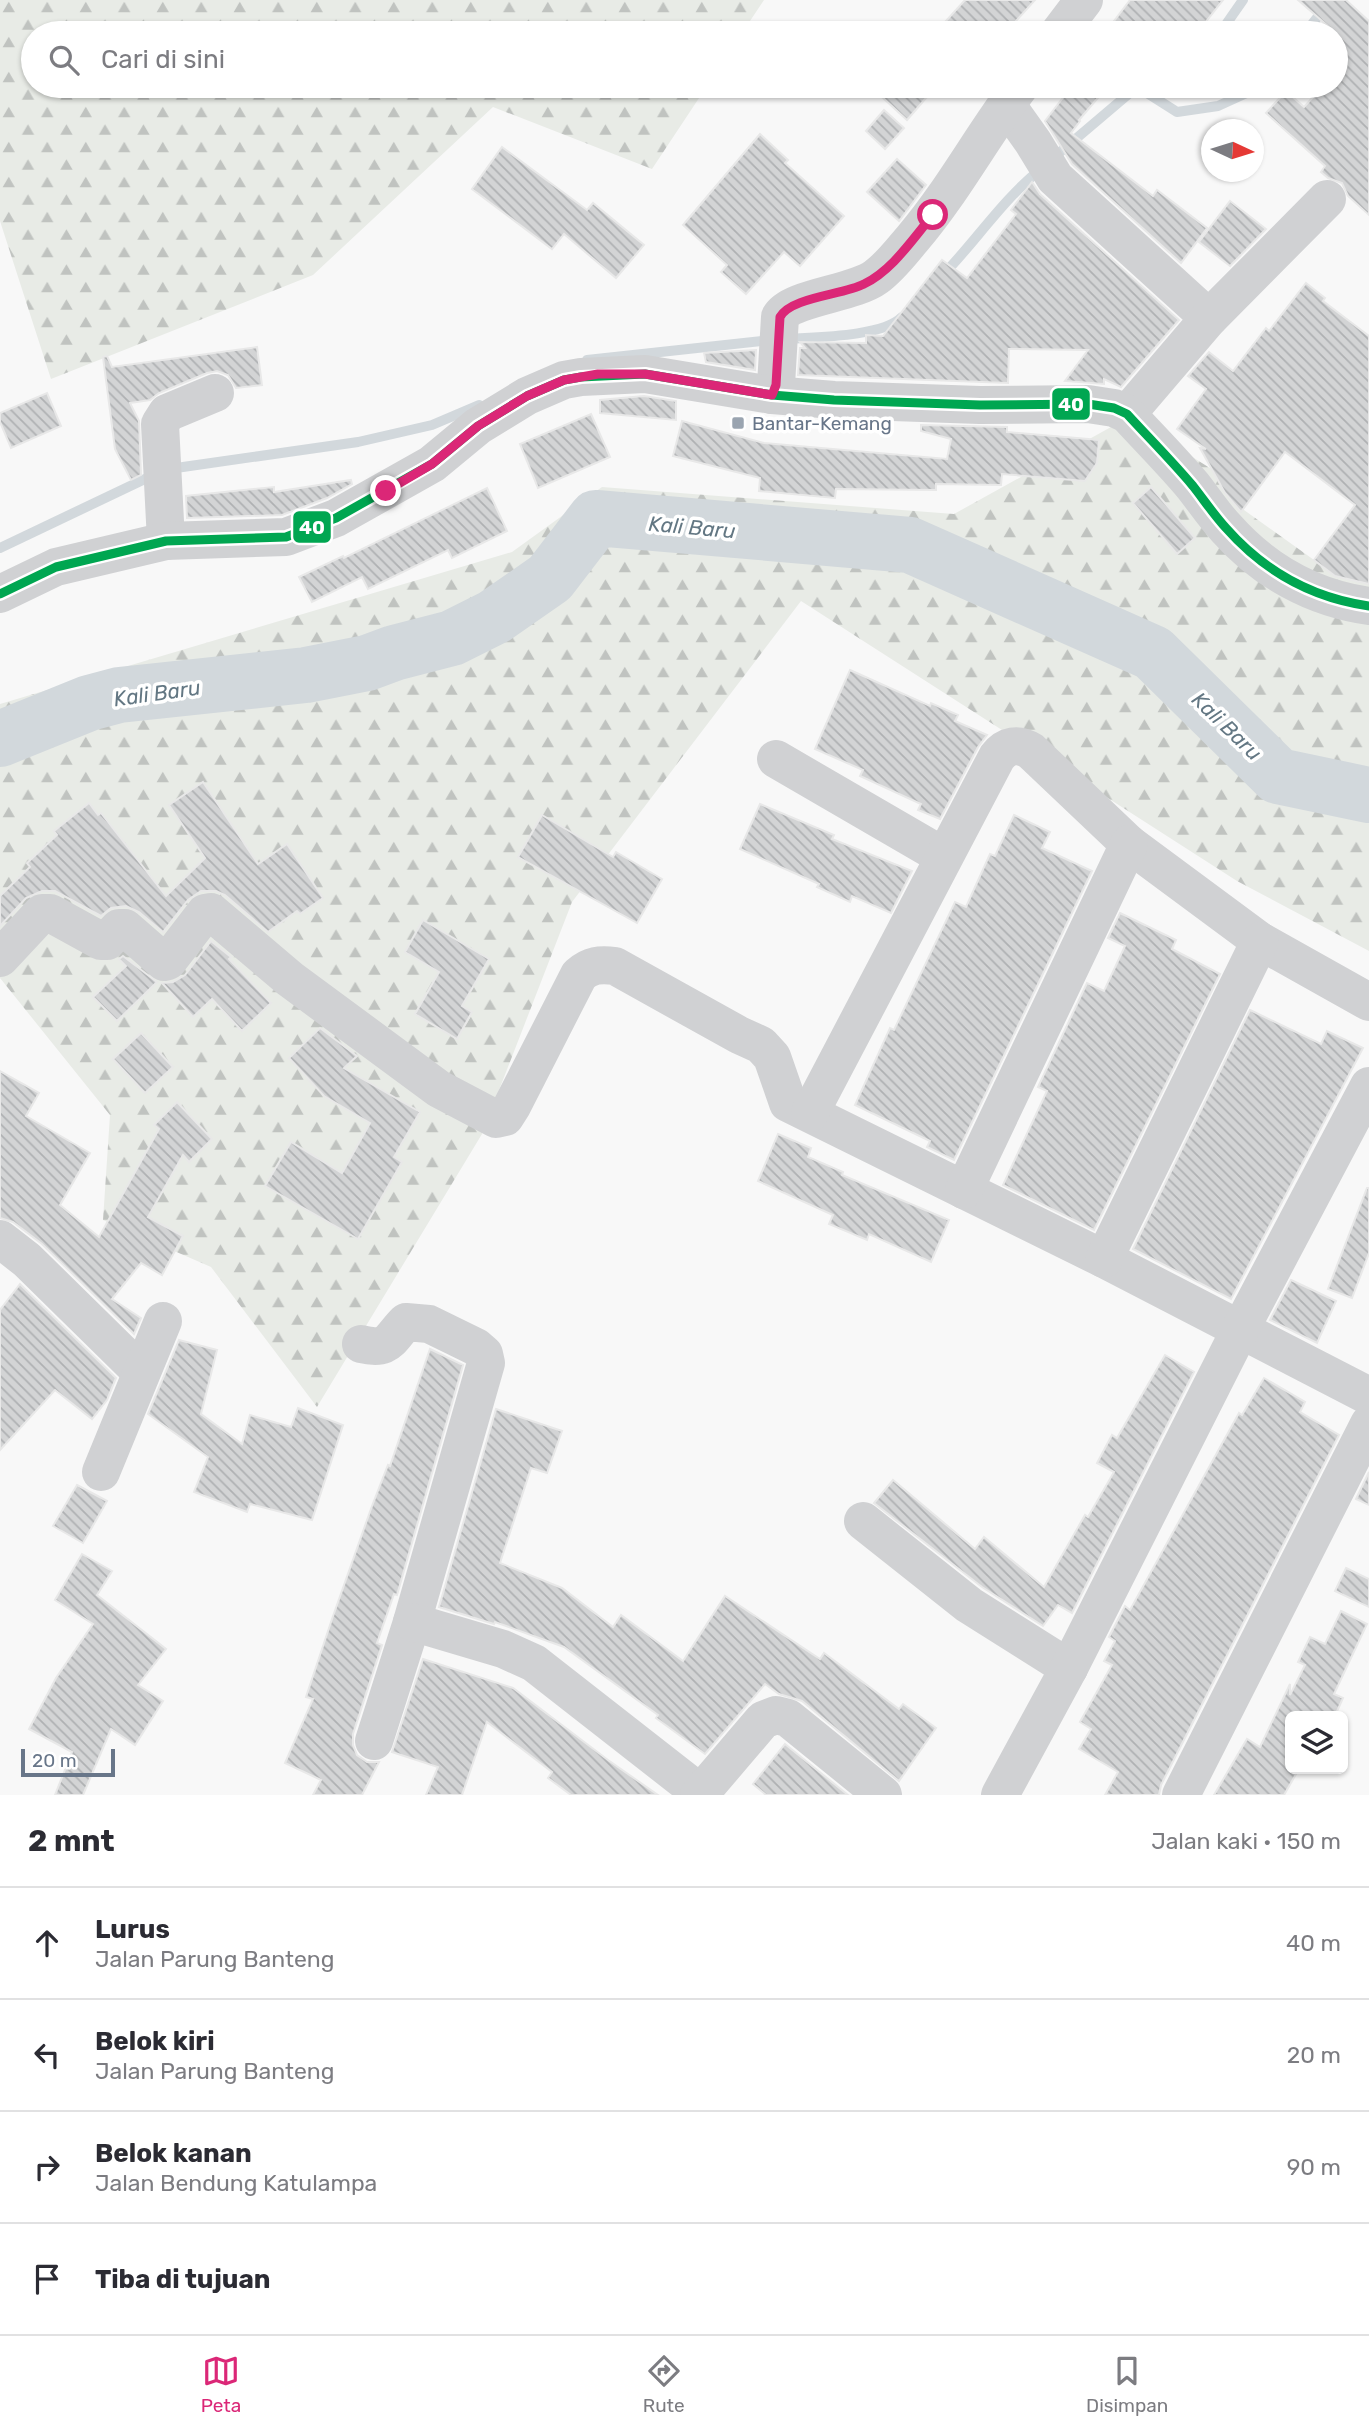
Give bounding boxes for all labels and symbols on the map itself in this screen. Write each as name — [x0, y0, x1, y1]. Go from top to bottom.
north arrow — [1201, 119, 1264, 182]
route start — [917, 199, 948, 230]
line badge: 40 — [1051, 387, 1091, 421]
text: 40 — [1058, 393, 1084, 416]
place label: Bantar-Kemang — [752, 412, 892, 435]
marker: Bantar-Kemang — [730, 415, 746, 431]
route end — [370, 475, 401, 506]
line badge: 40 — [292, 510, 332, 544]
water label: Kali Baru — [647, 511, 737, 543]
text: 40 — [299, 516, 325, 539]
water label: Kali Baru — [112, 675, 202, 711]
water label: Kali Baru — [1187, 687, 1267, 766]
scale bar — [21, 1746, 116, 1778]

